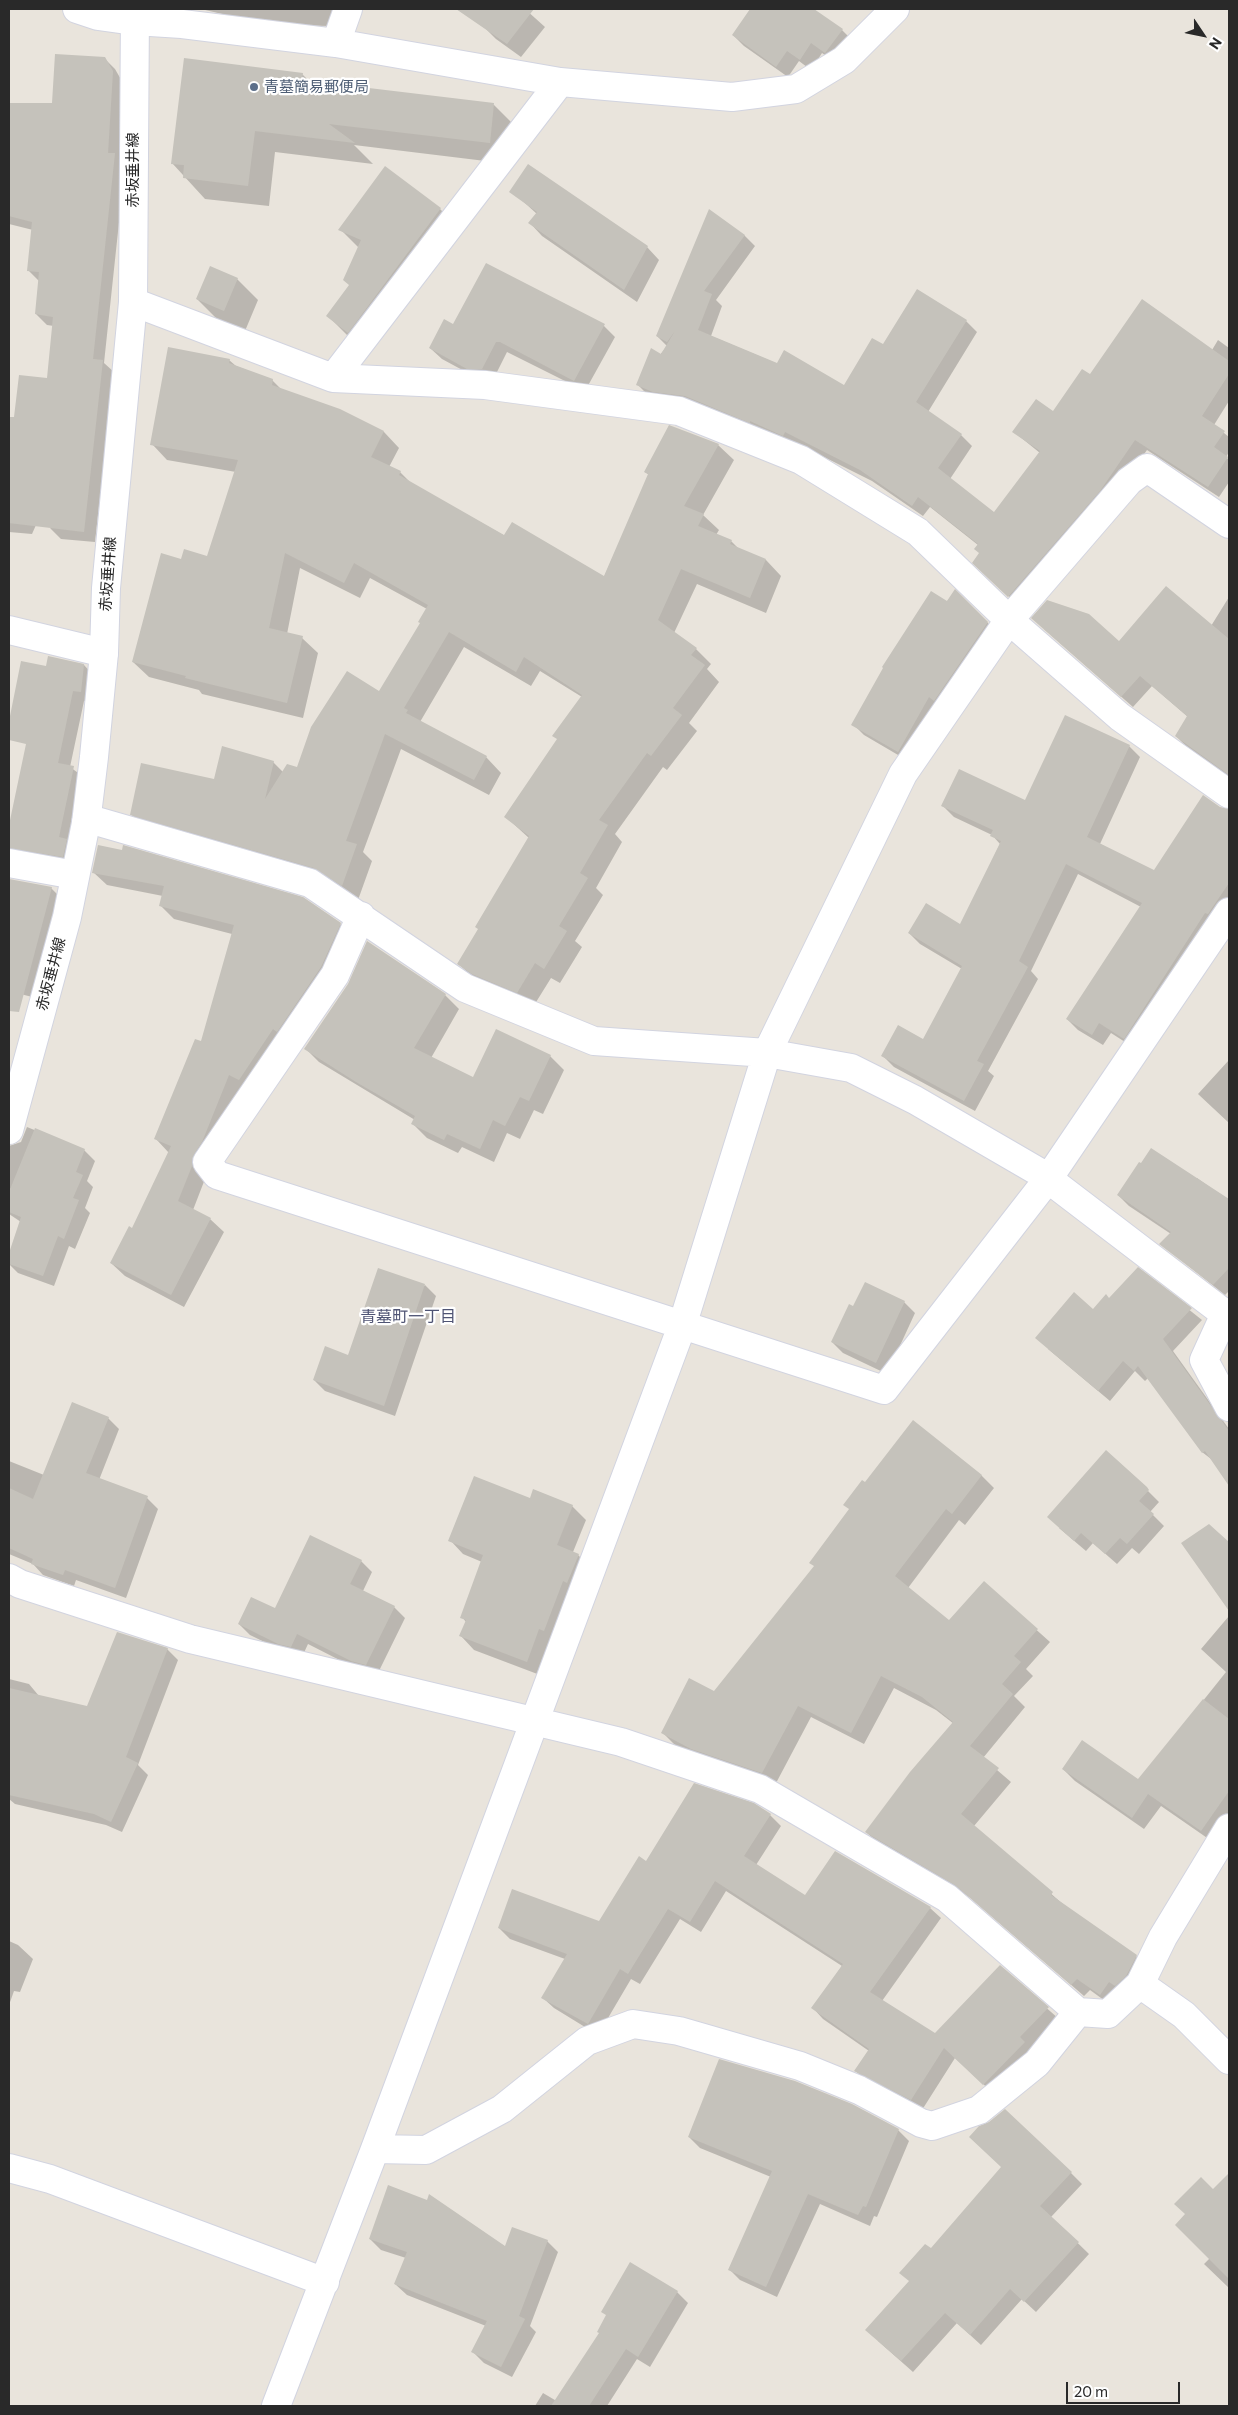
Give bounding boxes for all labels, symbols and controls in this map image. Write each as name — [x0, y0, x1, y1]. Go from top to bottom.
north arrow — [1178, 10, 1228, 60]
text: N — [1206, 35, 1226, 53]
place label: 青墓簡易郵便局 — [264, 78, 369, 96]
marker: 青墓簡易郵便局 — [248, 81, 260, 93]
street label: 赤坂垂井線 — [124, 133, 142, 207]
street label: 赤坂垂井線 — [96, 536, 120, 612]
street label: 赤坂垂井線 — [33, 935, 69, 1013]
district label: 青墓町一丁目 — [360, 1307, 456, 1327]
scale bar — [1068, 2372, 1182, 2404]
text: 20 m — [1074, 2382, 1108, 2400]

